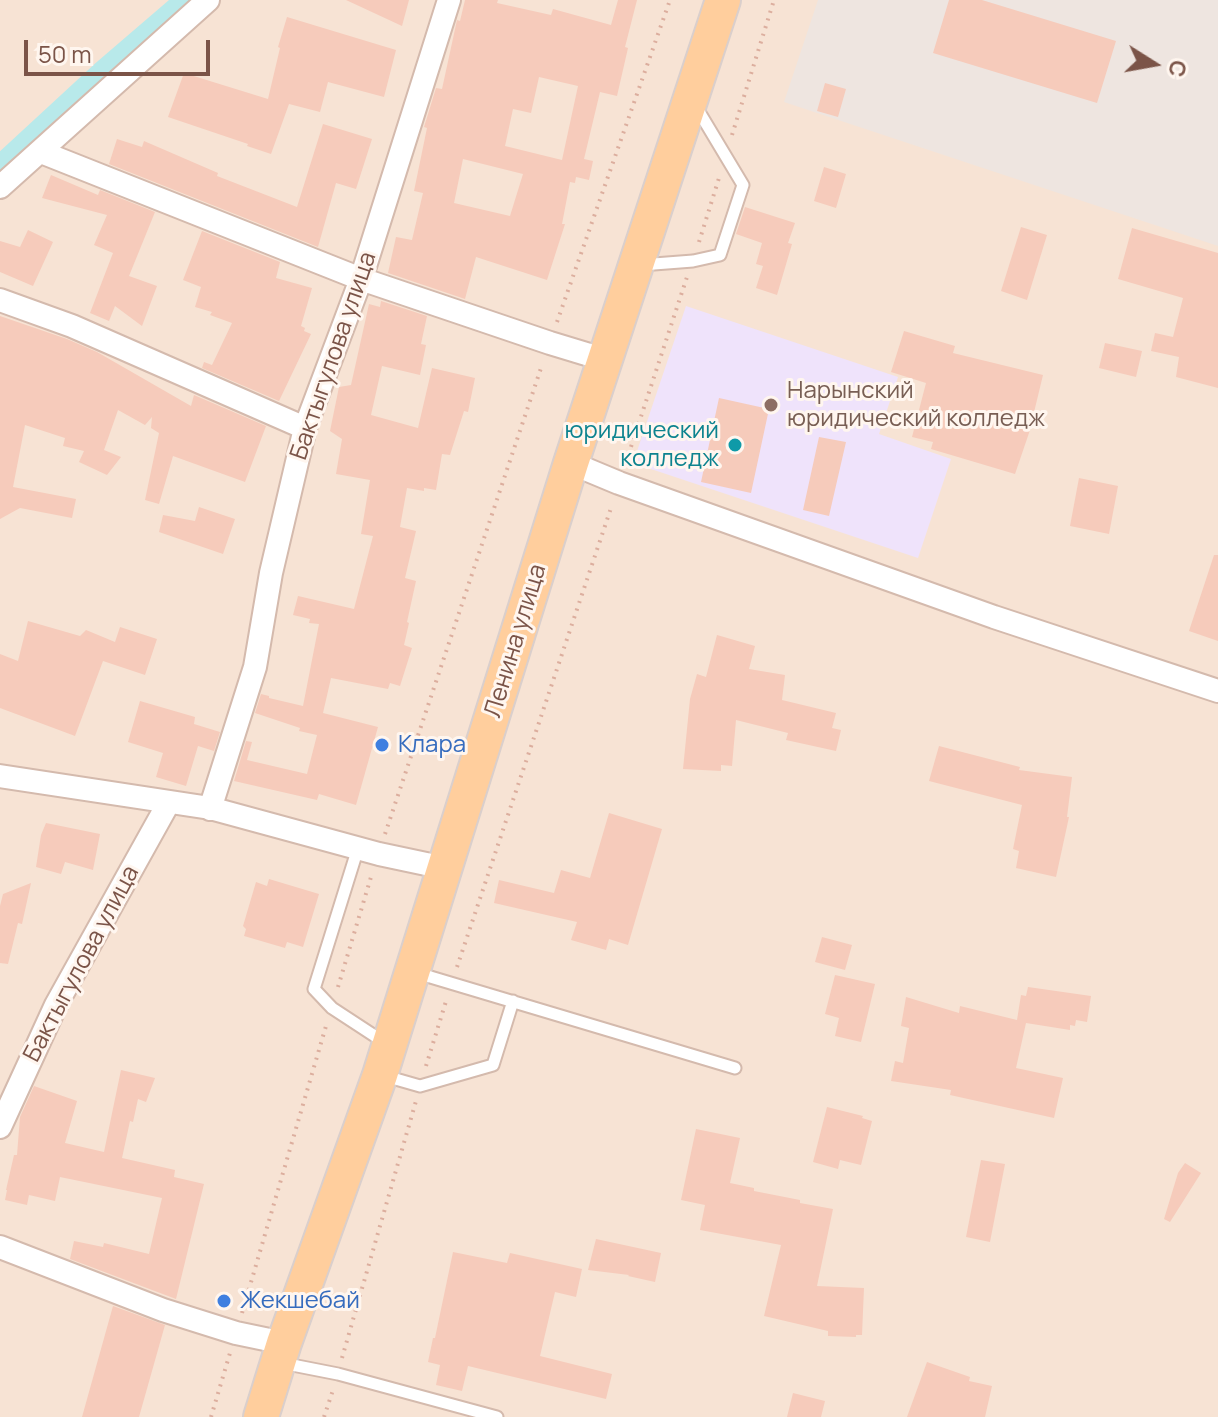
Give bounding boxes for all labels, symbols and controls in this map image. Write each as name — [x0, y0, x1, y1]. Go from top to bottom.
scale bar — [28, 24, 214, 74]
north arrow — [1114, 24, 1194, 104]
text: 50 m — [38, 37, 92, 70]
text: С — [1161, 58, 1194, 79]
street label: Бактыгулова улица — [285, 248, 383, 464]
place label: Нарынский юридический колледж — [787, 377, 1045, 433]
marker: Нарынский юридический колледж — [762, 396, 780, 414]
place label: юридический колледж — [565, 417, 719, 473]
marker: юридический колледж — [726, 436, 744, 454]
street label: Ленина улица — [479, 561, 553, 721]
place label: Клара — [398, 731, 466, 759]
marker: Клара — [373, 736, 391, 754]
street label: Бактыгулова улица — [18, 861, 146, 1067]
place label: Жекшебай — [240, 1287, 360, 1315]
marker: Жекшебай — [215, 1292, 233, 1310]

